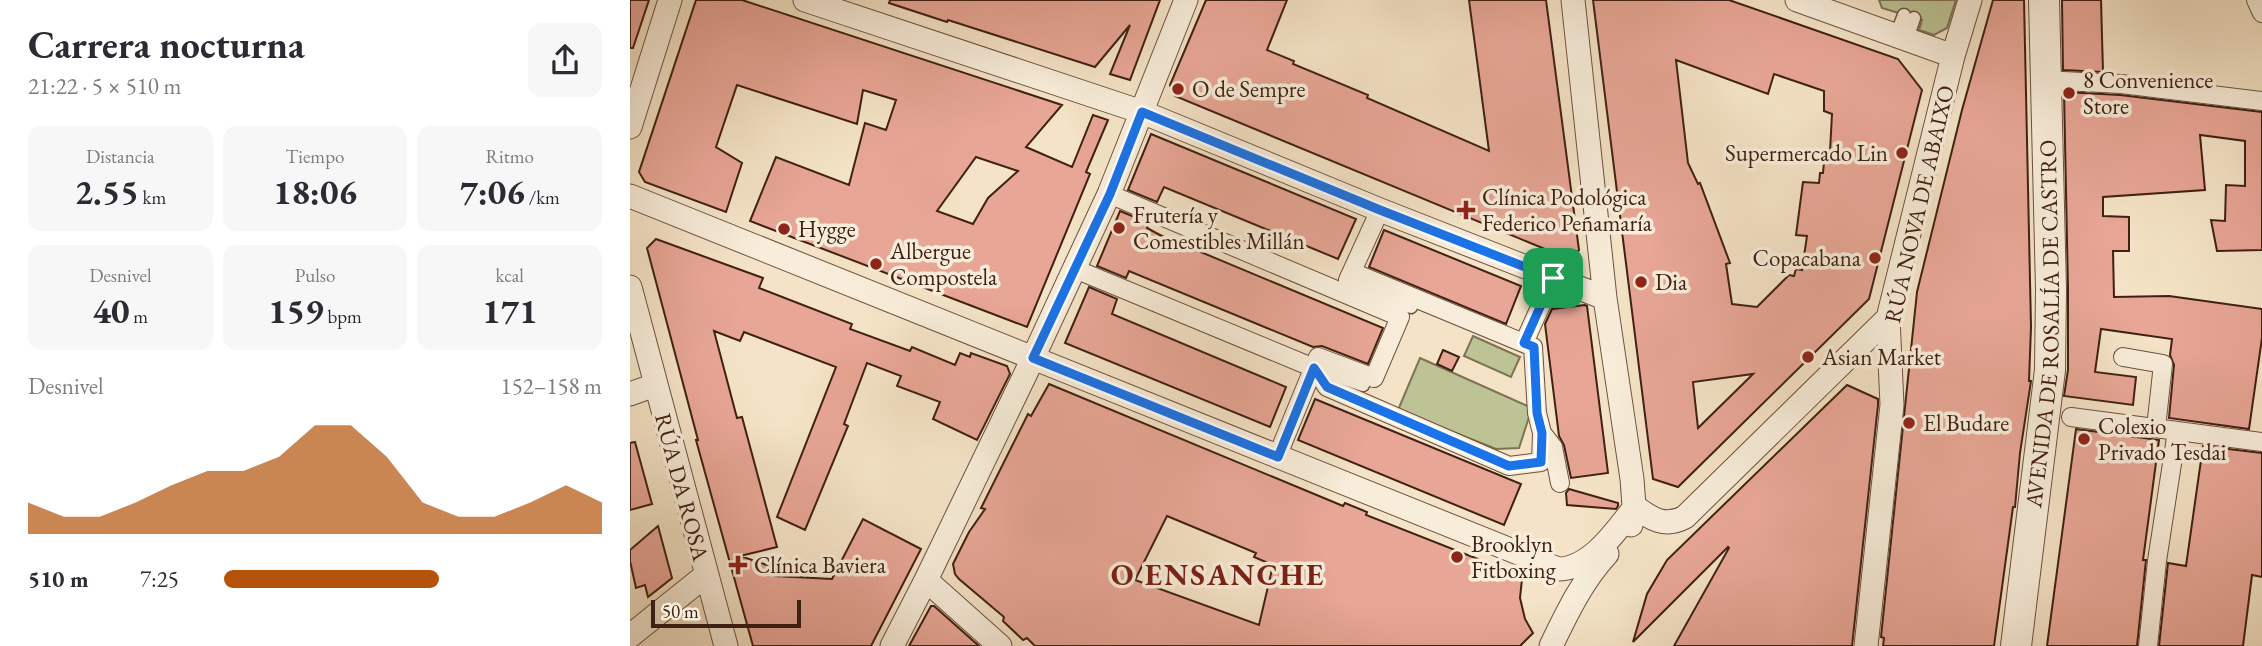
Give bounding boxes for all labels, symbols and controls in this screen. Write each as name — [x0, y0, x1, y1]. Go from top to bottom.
text: Carrera nocturna — [28, 20, 305, 69]
button: share — [528, 23, 602, 97]
place label: 8 Convenience Store — [2083, 65, 2213, 121]
text: 21:22 · 5 × 510 m — [28, 71, 181, 101]
place label: O de Sempre — [1192, 74, 1306, 104]
marker: O de Sempre — [1170, 81, 1186, 97]
street label: RÚA NOVA DE ABAIXO — [1877, 82, 1961, 326]
marker: 8 Convenience Store — [2061, 85, 2077, 101]
place label: Supermercado Lin — [1725, 138, 1888, 168]
street label: AVENIDA DE ROSALÍA DE CASTRO — [2018, 139, 2066, 510]
text: Distancia — [86, 144, 155, 169]
text: Tiempo — [286, 144, 344, 169]
text: Ritmo — [485, 144, 534, 169]
marker: Supermercado Lin — [1894, 145, 1910, 161]
text: 2.55 — [74, 169, 139, 214]
text: 18:06 — [273, 169, 357, 214]
text: 7:06 — [459, 169, 525, 214]
place label: Clínica Podológica Federico Peñamaría — [1482, 182, 1653, 238]
text: km — [139, 185, 166, 210]
text: /km — [525, 185, 560, 210]
place label: Frutería y Comestibles Millán — [1133, 200, 1305, 256]
marker: Clínica Podológica Federico Peñamaría — [1456, 200, 1476, 220]
place label: Hygge — [798, 214, 856, 244]
marker: Frutería y Comestibles Millán — [1111, 220, 1127, 236]
marker: Hygge — [776, 221, 792, 237]
place label: Albergue Compostela — [889, 236, 998, 292]
place label: Copacabana — [1753, 243, 1862, 273]
pin — [1523, 248, 1583, 308]
marker: Copacabana — [1867, 250, 1883, 266]
marker: Albergue Compostela — [868, 256, 884, 272]
icon: arrive — [1534, 259, 1572, 297]
text: Desnivel — [89, 263, 152, 288]
text: Pulso — [295, 263, 335, 288]
text: kcal — [495, 263, 524, 288]
place label: Dia — [1655, 267, 1688, 297]
marker: Dia — [1633, 274, 1649, 290]
text: 40 — [93, 288, 130, 333]
text: 159 — [268, 288, 324, 333]
text: 171 — [482, 288, 537, 333]
text: m — [130, 304, 148, 329]
text: bpm — [324, 304, 362, 329]
place label: Asian Market — [1821, 342, 1942, 372]
marker: Asian Market — [1800, 349, 1816, 365]
text: Desnivel — [28, 371, 104, 401]
text: 152–158 m — [501, 371, 602, 401]
place label: El Budare — [1923, 408, 2009, 438]
street label: RÚA DA ROSA — [648, 410, 716, 565]
place label: Colexio Privado Tesdai — [2098, 411, 2227, 467]
marker: El Budare — [1901, 415, 1917, 431]
marker: Colexio Privado Tesdai — [2076, 431, 2092, 447]
place label: Brooklyn Fitboxing — [1471, 529, 1557, 585]
marker: Brooklyn Fitboxing — [1449, 549, 1465, 565]
place label: Clínica Baviera — [754, 550, 887, 580]
marker: Clínica Baviera — [728, 555, 748, 575]
district label: O ENSANCHE — [1111, 555, 1325, 594]
text: 510 m — [28, 564, 89, 594]
text: 7:25 — [140, 564, 179, 594]
scale bar — [651, 597, 802, 629]
text: 50 m — [662, 599, 699, 624]

